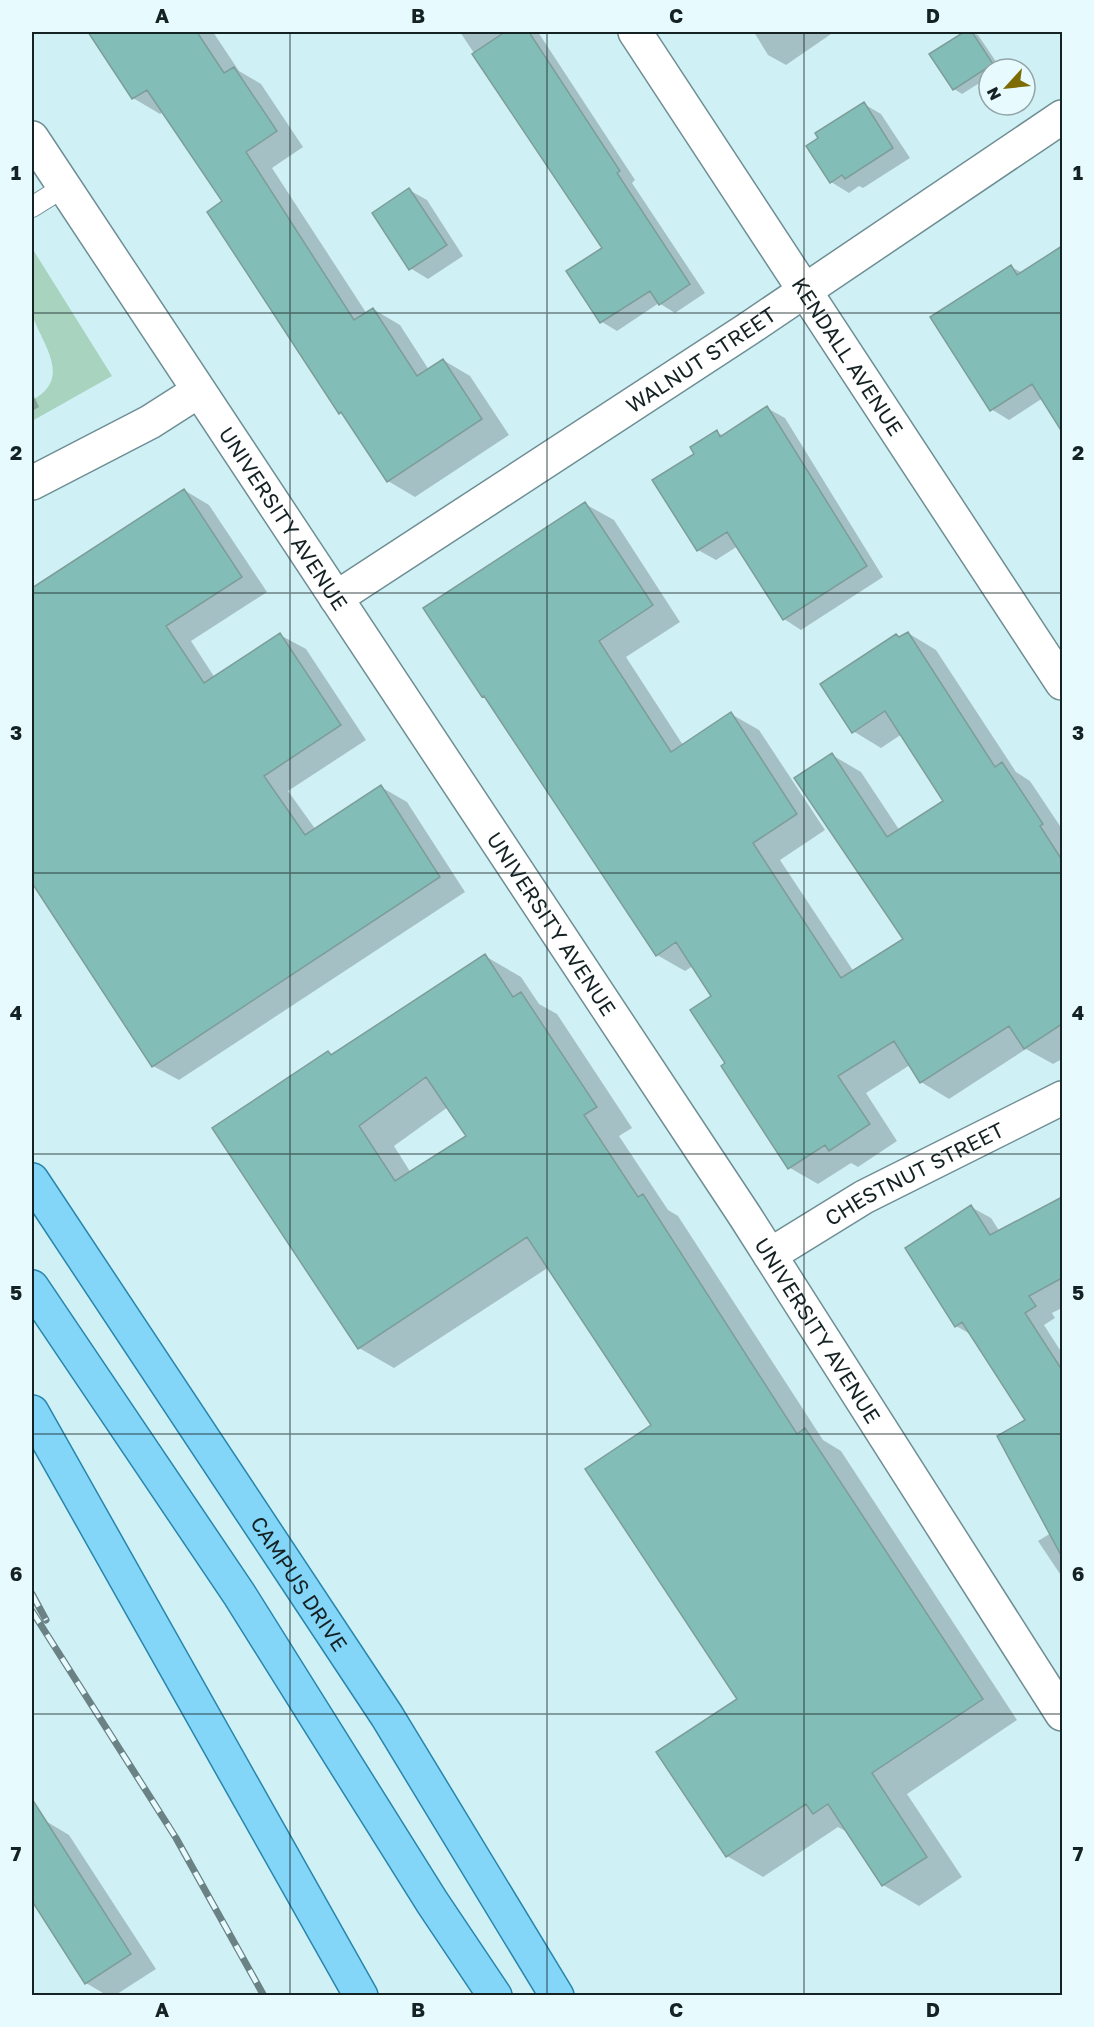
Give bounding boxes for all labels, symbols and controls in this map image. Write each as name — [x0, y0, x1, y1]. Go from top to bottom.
text: A — [155, 3, 169, 27]
text: B — [411, 3, 425, 27]
text: C — [669, 3, 683, 27]
text: D — [926, 3, 940, 27]
north arrow — [977, 57, 1037, 117]
text: N — [982, 84, 1005, 104]
text: 1 — [11, 160, 21, 184]
text: 1 — [1073, 160, 1083, 184]
street label: KENDALL AVENUE — [786, 272, 909, 441]
street label: WALNUT STREET — [621, 301, 781, 418]
street label: UNIVERSITY AVENUE — [213, 422, 354, 615]
text: 2 — [10, 440, 22, 464]
text: 2 — [1072, 440, 1084, 464]
text: 3 — [10, 720, 22, 744]
text: 3 — [1072, 720, 1084, 744]
street label: UNIVERSITY AVENUE — [482, 827, 622, 1020]
text: 4 — [10, 1000, 22, 1024]
text: 4 — [1072, 1000, 1084, 1024]
street label: CHESTNUT STREET — [820, 1116, 1008, 1231]
street label: UNIVERSITY AVENUE — [749, 1233, 886, 1428]
text: 5 — [10, 1280, 22, 1304]
text: 5 — [1072, 1280, 1084, 1304]
street label: CAMPUS DRIVE — [245, 1511, 353, 1656]
text: 6 — [10, 1561, 22, 1585]
text: 6 — [1072, 1561, 1084, 1585]
text: 7 — [11, 1841, 22, 1865]
text: 7 — [1073, 1841, 1084, 1865]
text: A — [155, 1997, 169, 2021]
text: B — [411, 1997, 425, 2021]
text: C — [669, 1997, 683, 2021]
text: D — [926, 1997, 940, 2021]

